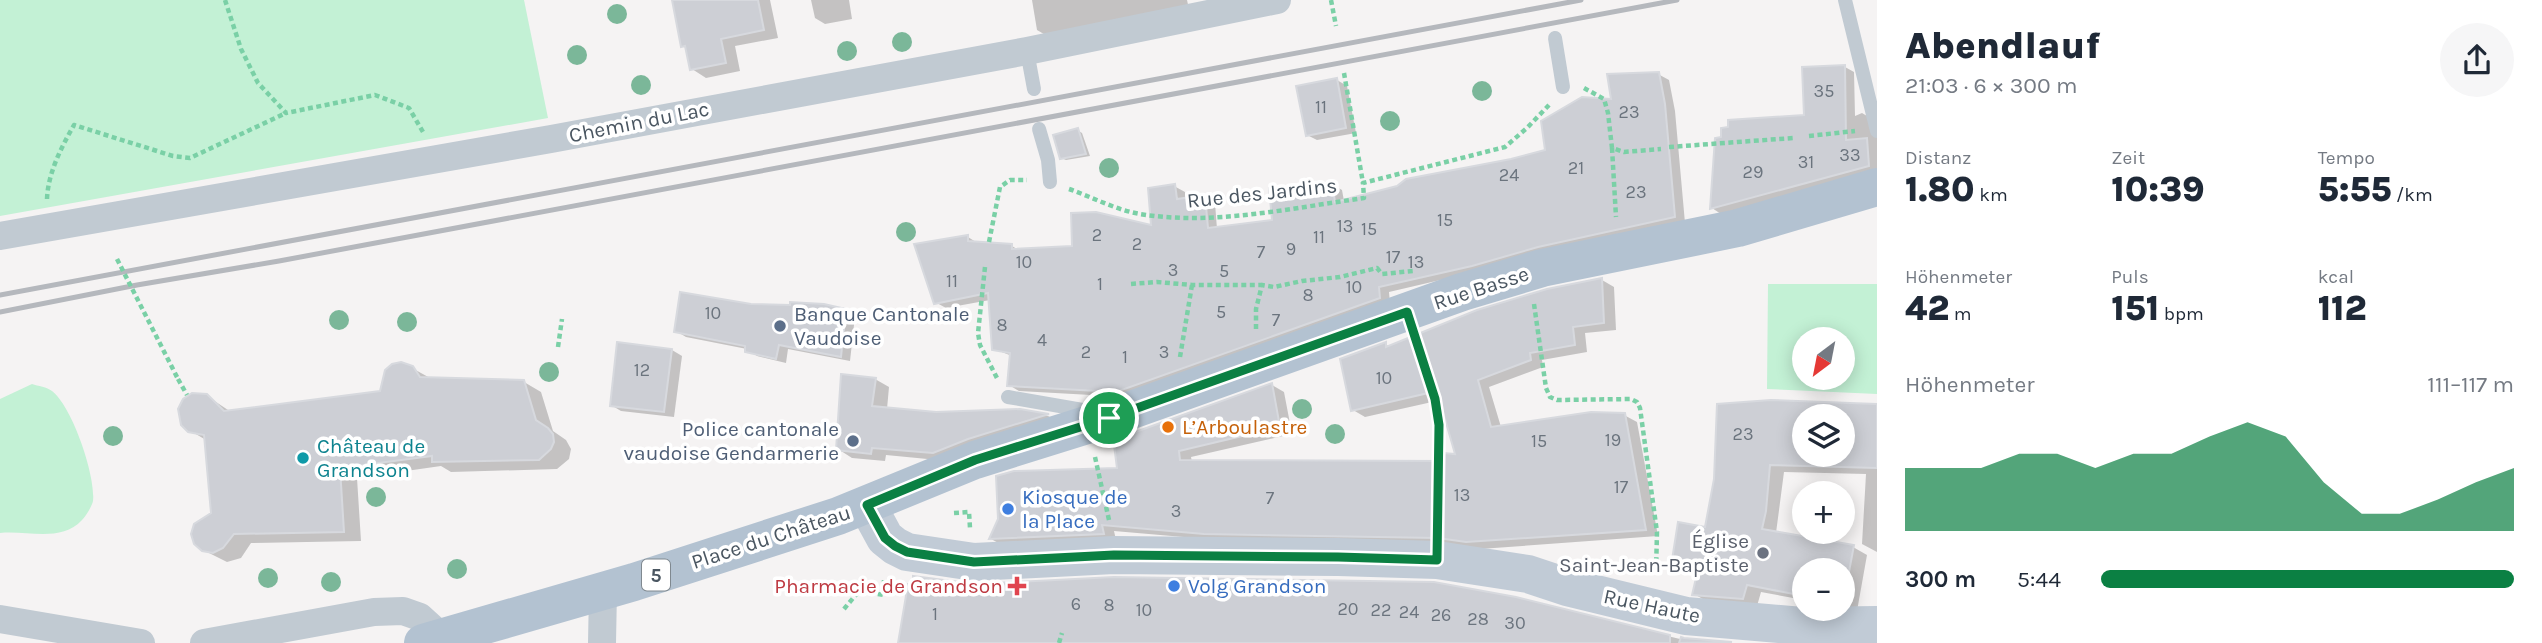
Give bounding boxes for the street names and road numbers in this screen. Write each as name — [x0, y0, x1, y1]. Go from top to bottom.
street label: Chemin du Lac — [567, 97, 711, 147]
street label: Rue des Jardins — [1186, 173, 1338, 213]
street label: Rue Basse — [1430, 261, 1532, 315]
street label: Place du Château — [688, 500, 854, 574]
road number: 5 — [642, 560, 670, 590]
street label: Rue Haute — [1601, 584, 1703, 628]

